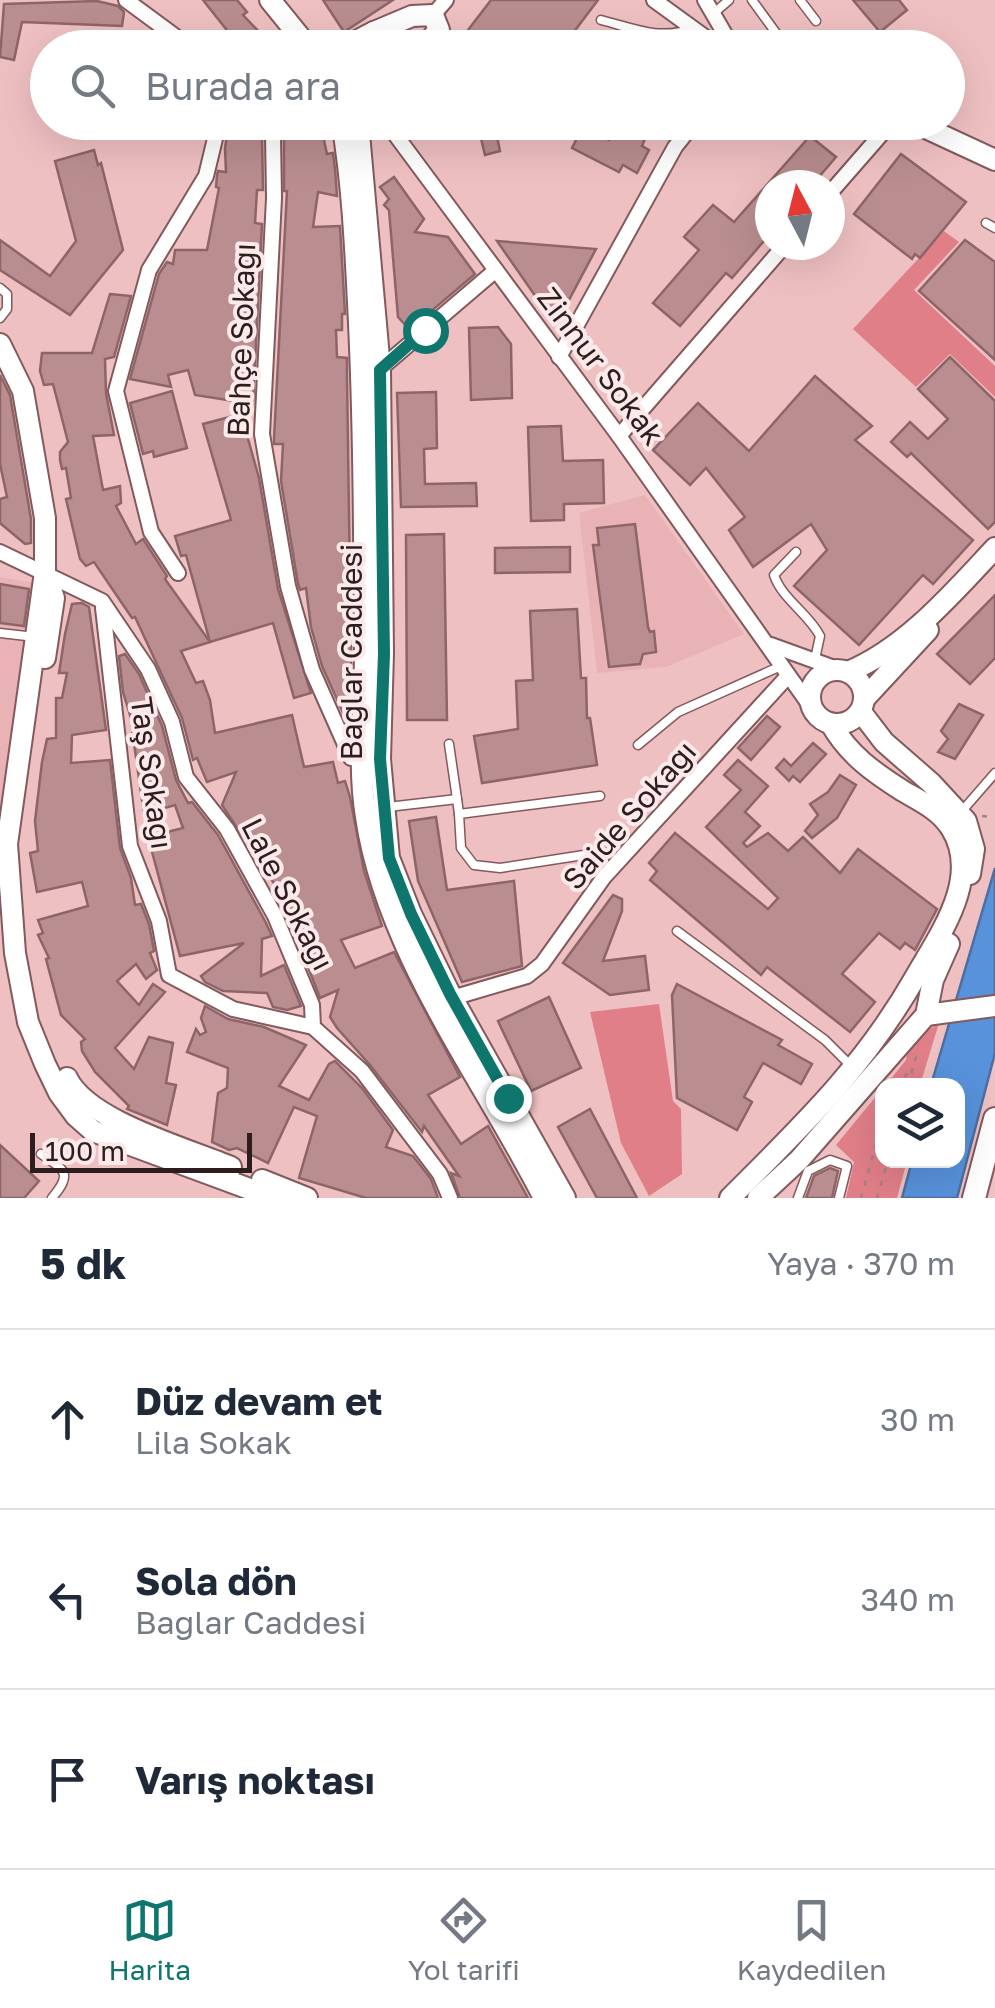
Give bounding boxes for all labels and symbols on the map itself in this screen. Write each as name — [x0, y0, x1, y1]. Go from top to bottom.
north arrow — [755, 170, 845, 260]
street label: Bahçe Sokağı — [220, 242, 262, 438]
street label: Zinnur Sokak — [530, 280, 672, 452]
route start — [403, 308, 449, 354]
street label: Bağlar Caddesi — [333, 544, 369, 760]
street label: Taş Sokağı — [123, 694, 181, 852]
street label: Saide Sokağı — [555, 733, 703, 897]
street label: Lale Sokağı — [234, 812, 342, 976]
route end — [486, 1076, 532, 1122]
scale bar — [30, 1128, 252, 1172]

